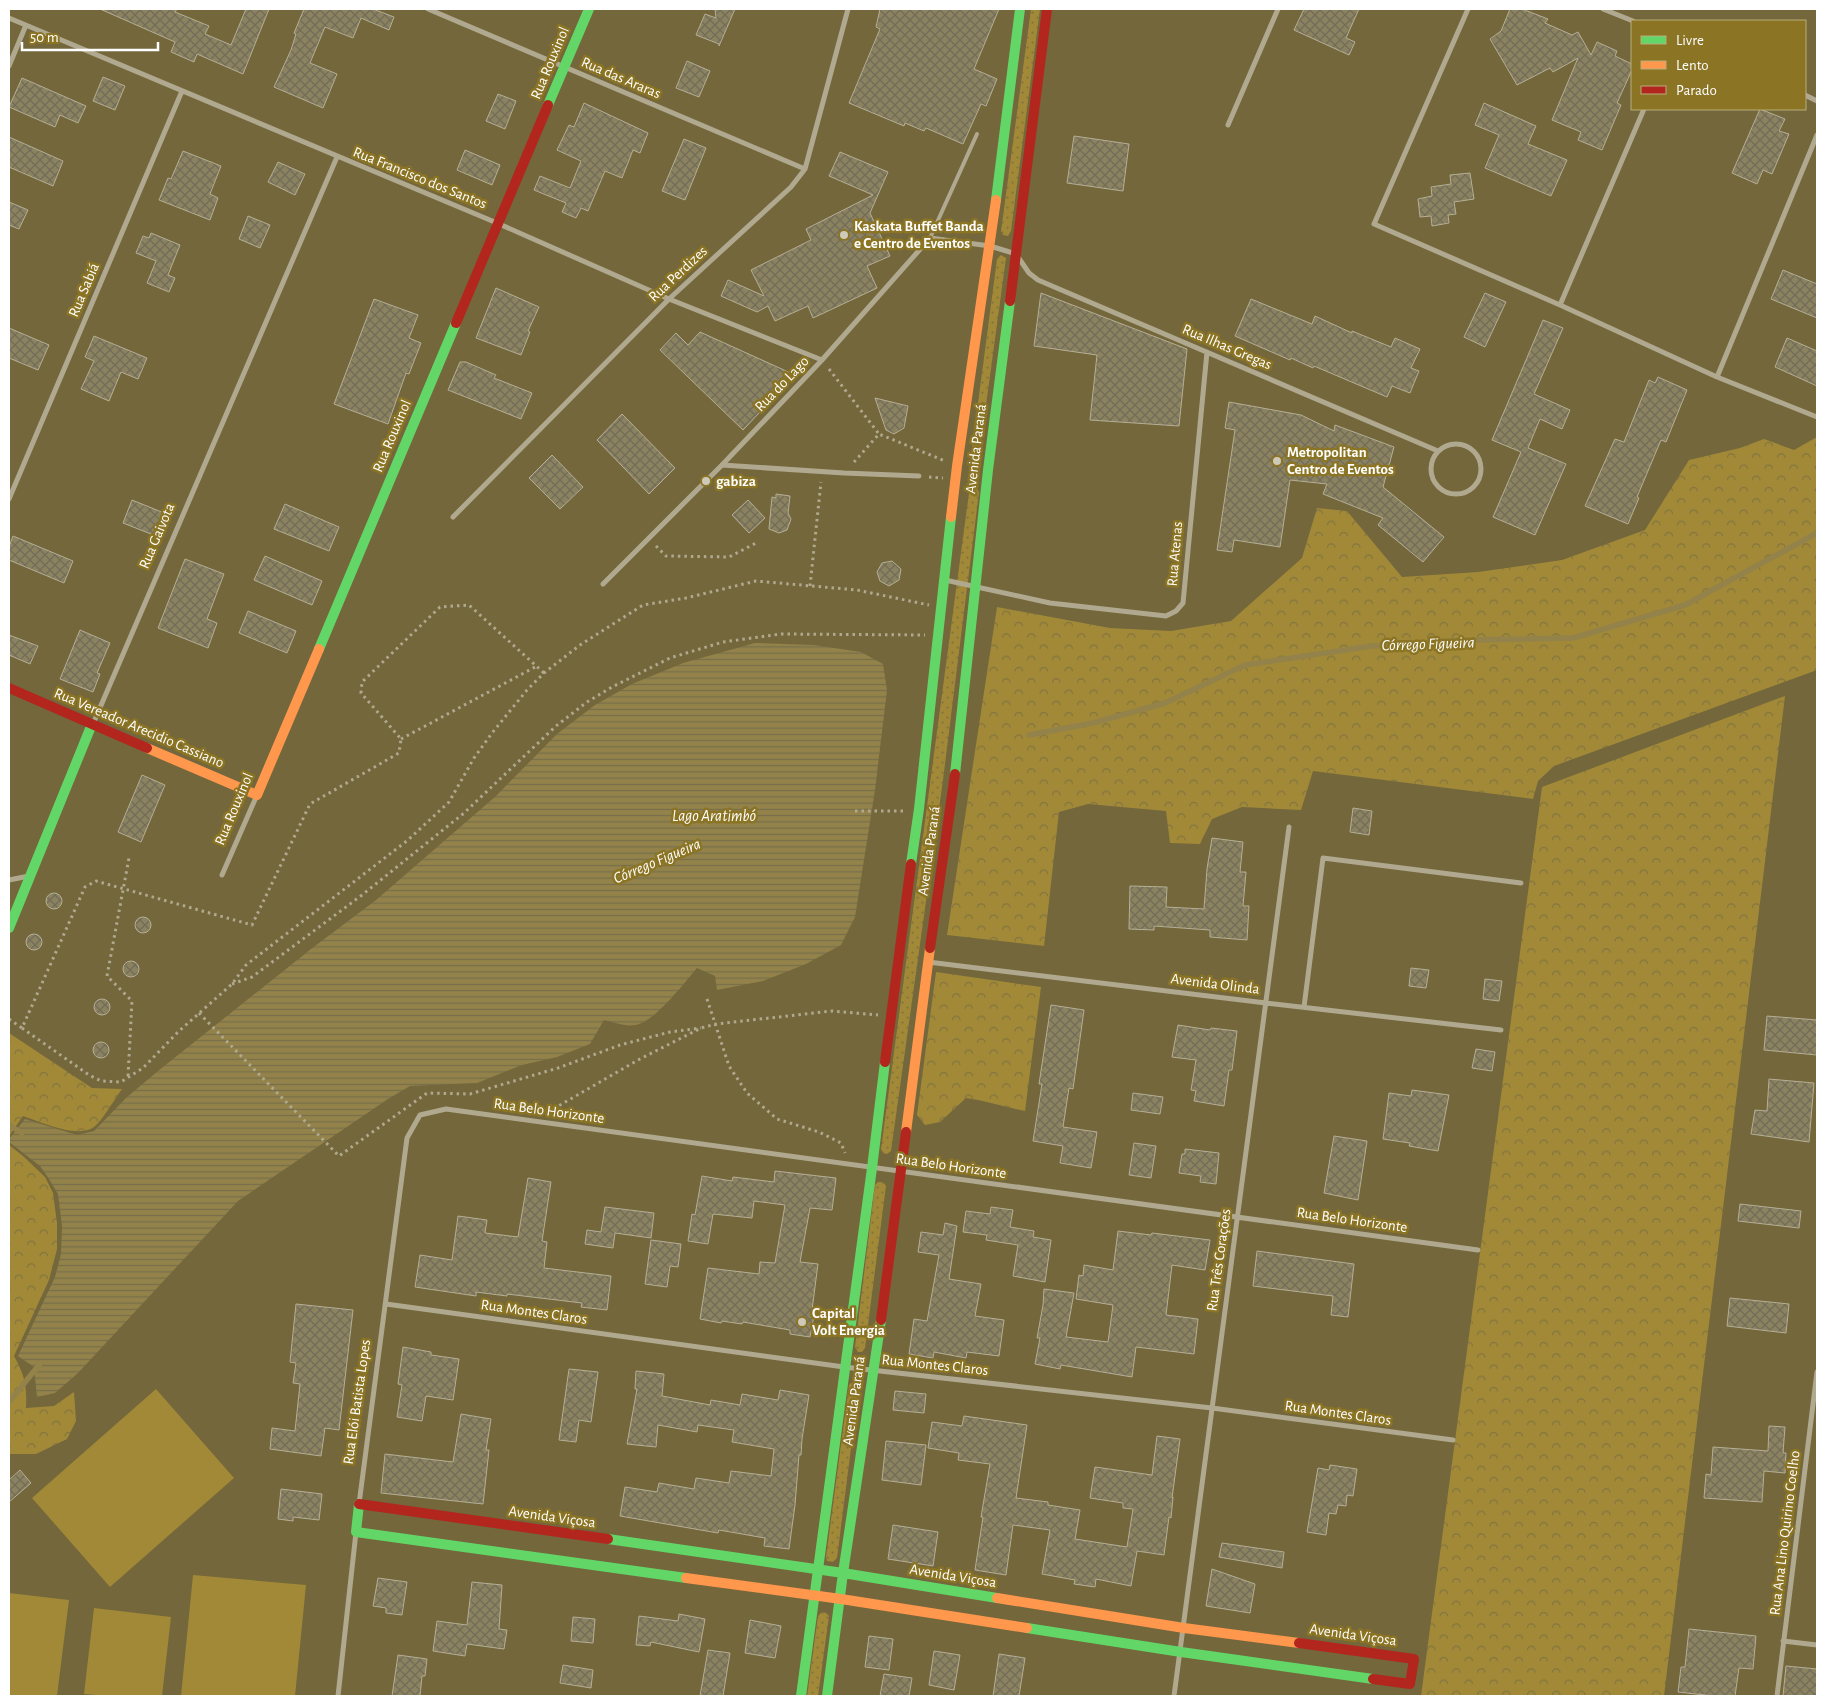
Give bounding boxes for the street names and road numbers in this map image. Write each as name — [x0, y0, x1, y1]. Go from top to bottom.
street label: Rua Rouxinol — [528, 25, 572, 101]
street label: Rua das Araras — [579, 54, 663, 102]
street label: Rua Francisco dos Santos — [351, 144, 489, 212]
street label: Rua Perdizes — [646, 243, 710, 305]
street label: Rua Sabiá — [66, 261, 102, 319]
street label: Rua Ilhas Gregas — [1180, 321, 1274, 373]
street label: Rua do Lago — [752, 353, 812, 415]
street label: Rua Rouxinol — [370, 398, 414, 474]
street label: Avenida Paraná — [963, 403, 989, 495]
street label: Rua Gaivota — [136, 501, 178, 571]
street label: Rua Atenas — [1165, 521, 1185, 587]
street label: Rua Vereador Arecidio Cassiano — [52, 685, 226, 771]
street label: Rua Rouxinol — [212, 771, 256, 847]
street label: Avenida Paraná — [915, 805, 943, 897]
street label: Avenida Olinda — [1170, 971, 1260, 997]
street label: Rua Belo Horizonte — [493, 1096, 605, 1126]
street label: Rua Belo Horizonte — [895, 1151, 1007, 1181]
street label: Rua Belo Horizonte — [1296, 1205, 1408, 1235]
street label: Rua Três Corações — [1204, 1208, 1234, 1312]
street label: Rua Montes Claros — [480, 1297, 588, 1327]
street label: Rua Elói Batista Lopes — [341, 1339, 373, 1465]
street label: Rua Montes Claros — [881, 1352, 989, 1378]
street label: Avenida Paraná — [840, 1355, 868, 1447]
street label: Rua Montes Claros — [1284, 1398, 1392, 1428]
street label: Rua Ana Lino Quirino Coelho — [1767, 1450, 1803, 1616]
street label: Avenida Viçosa — [508, 1503, 597, 1531]
street label: Avenida Viçosa — [909, 1562, 998, 1590]
street label: Avenida Viçosa — [1309, 1621, 1398, 1649]

